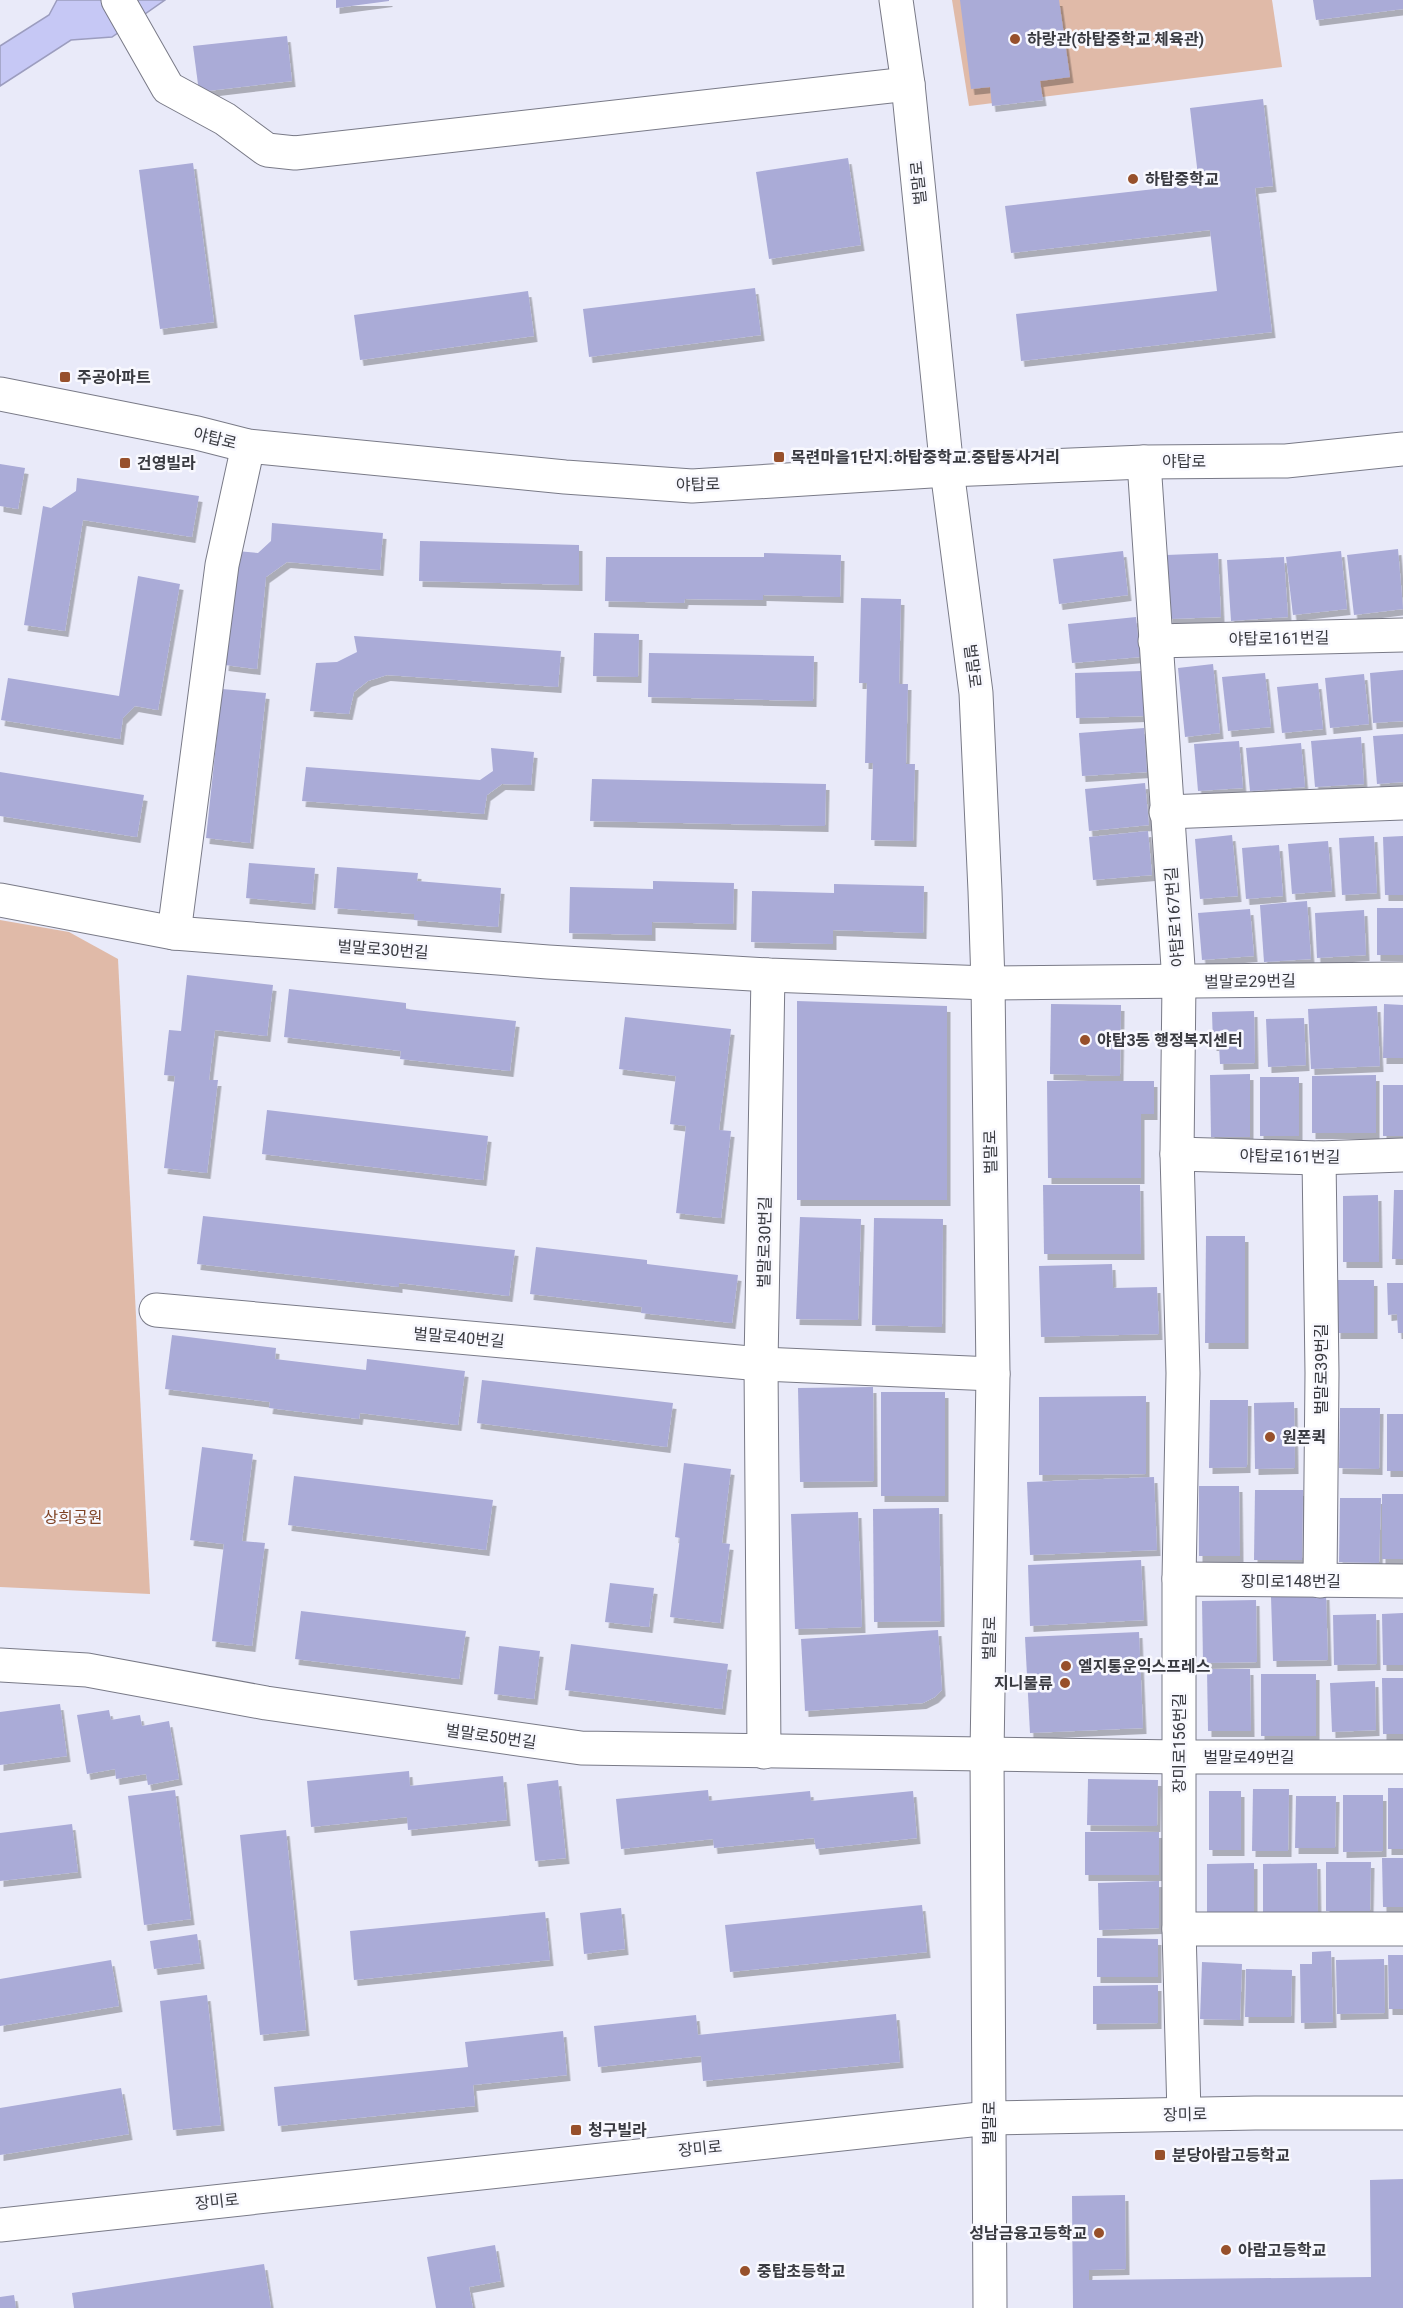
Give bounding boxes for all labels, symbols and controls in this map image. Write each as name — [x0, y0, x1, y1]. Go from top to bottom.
place label: 하랑관(하탑중학교 체육관) — [1027, 30, 1204, 49]
marker: 하랑관(하탑중학교 체육관) — [1008, 32, 1022, 46]
street label: 벌말로 — [907, 160, 930, 206]
place label: 하탑중학교 — [1145, 170, 1219, 189]
marker: 하탑중학교 — [1126, 172, 1140, 186]
place label: 주공아파트 — [77, 368, 151, 387]
marker: 주공아파트 — [58, 370, 72, 384]
street label: 야탑로 — [191, 424, 239, 453]
place label: 목련마을1단지.하탑중학교.중탑동사거리 — [791, 448, 1060, 467]
marker: 목련마을1단지.하탑중학교.중탑동사거리 — [772, 450, 786, 464]
street label: 야탑로 — [1162, 452, 1206, 471]
place label: 건영빌라 — [137, 454, 196, 473]
marker: 건영빌라 — [118, 456, 132, 470]
street label: 야탑로 — [676, 475, 721, 494]
street label: 야탑로161번길 — [1229, 628, 1329, 649]
street label: 벌말로 — [960, 643, 985, 689]
street label: 야탑로167번길 — [1162, 866, 1187, 968]
street label: 벌말로30번길 — [337, 937, 429, 962]
street label: 벌말로29번길 — [1204, 971, 1296, 992]
place label: 야탑3동 행정복지센터 — [1097, 1031, 1243, 1050]
marker: 야탑3동 행정복지센터 — [1078, 1033, 1092, 1047]
street label: 벌말로 — [981, 1129, 1000, 1174]
street label: 야탑로161번길 — [1240, 1146, 1340, 1167]
street label: 벌말로30번길 — [754, 1196, 775, 1288]
street label: 벌말로39번길 — [1312, 1323, 1331, 1415]
street label: 벌말로40번길 — [413, 1324, 505, 1351]
place label: 원폰퀵 — [1282, 1428, 1326, 1447]
marker: 원폰퀵 — [1263, 1430, 1277, 1444]
park label: 상희공원 — [44, 1508, 102, 1527]
street label: 장미로148번길 — [1241, 1572, 1341, 1591]
street label: 벌말로 — [980, 1615, 999, 1660]
place label: 엘지통운익스프레스 — [1078, 1657, 1211, 1676]
marker: 엘지통운익스프레스 — [1059, 1659, 1073, 1673]
place label: 지니물류 — [994, 1674, 1053, 1693]
marker: 지니물류 — [1058, 1676, 1072, 1690]
street label: 장미로156번길 — [1170, 1693, 1189, 1793]
street label: 벌말로50번길 — [444, 1721, 538, 1752]
street label: 벌말로49번길 — [1203, 1748, 1295, 1767]
street label: 벌말로 — [980, 2101, 999, 2145]
street label: 장미로 — [1163, 2105, 1208, 2124]
place label: 청구빌라 — [588, 2121, 647, 2140]
marker: 청구빌라 — [569, 2123, 583, 2137]
street label: 장미로 — [677, 2137, 723, 2160]
place label: 분당아람고등학교 — [1172, 2146, 1290, 2165]
marker: 분당아람고등학교 — [1153, 2148, 1167, 2162]
street label: 장미로 — [194, 2190, 240, 2213]
place label: 성남금융고등학교 — [969, 2224, 1087, 2243]
marker: 성남금융고등학교 — [1092, 2226, 1106, 2240]
place label: 아람고등학교 — [1238, 2241, 1327, 2260]
marker: 아람고등학교 — [1219, 2243, 1233, 2257]
place label: 중탑초등학교 — [757, 2262, 846, 2281]
marker: 중탑초등학교 — [738, 2264, 752, 2278]

